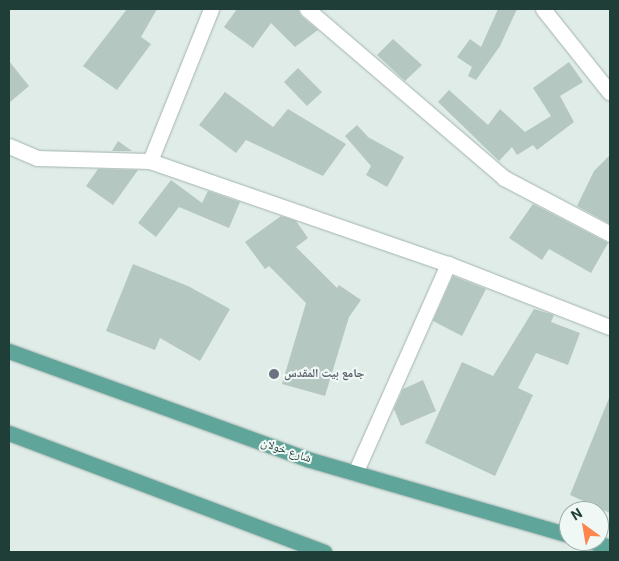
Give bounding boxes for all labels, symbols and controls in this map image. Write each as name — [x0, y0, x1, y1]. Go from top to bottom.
place label: جامع بيت المقدس — [284, 367, 364, 381]
marker: جامع بيت المقدس — [268, 368, 280, 380]
street label: شارع خولان — [259, 436, 313, 466]
north arrow — [559, 501, 609, 551]
text: N — [568, 505, 585, 524]

